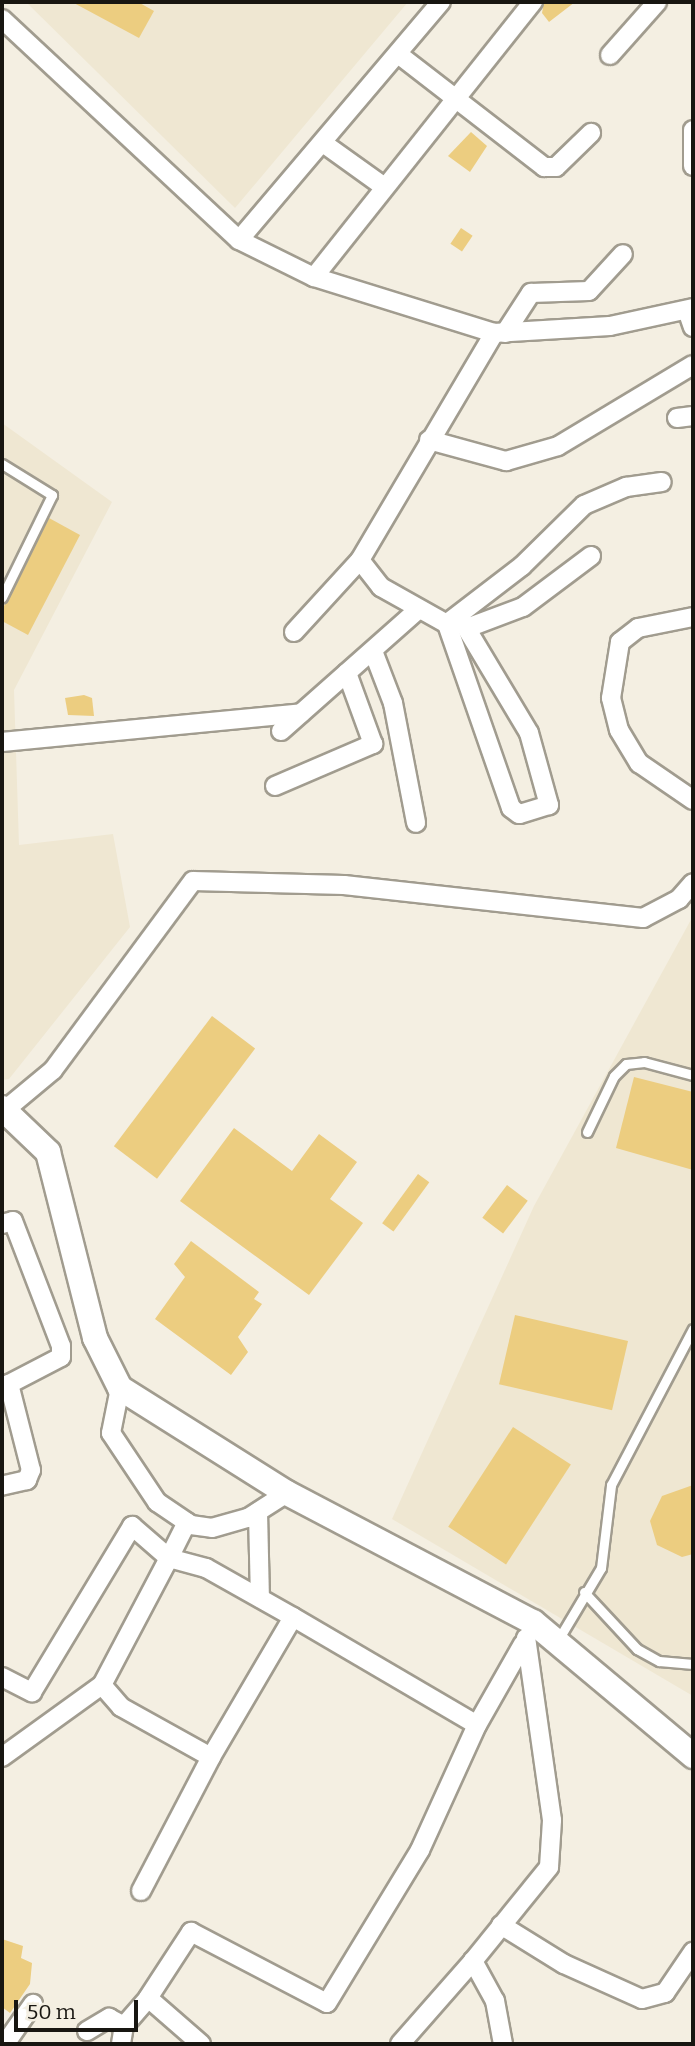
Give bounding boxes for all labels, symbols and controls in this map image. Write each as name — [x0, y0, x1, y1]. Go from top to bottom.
scale bar — [18, 1986, 142, 2030]
text: 50 m — [27, 1999, 76, 2025]

